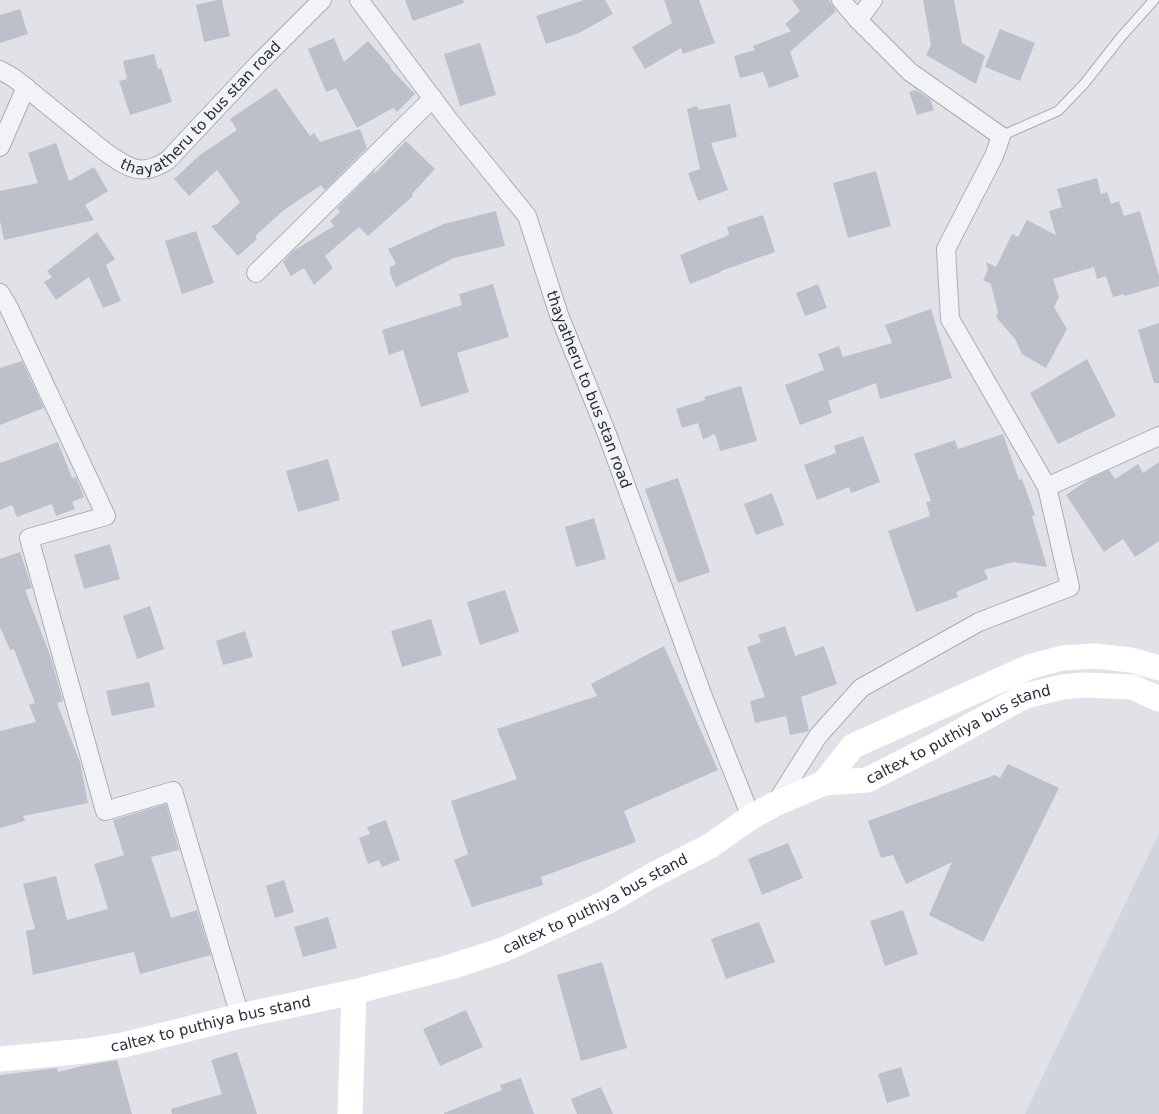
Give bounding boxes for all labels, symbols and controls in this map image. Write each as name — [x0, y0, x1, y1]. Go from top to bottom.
street label: thayatheru to bus stan road — [117, 37, 285, 179]
street label: thayatheru to bus stan road — [543, 289, 635, 491]
street label: caltex to puthiya bus stand — [863, 681, 1052, 788]
street label: caltex to puthiya bus stand — [500, 850, 691, 958]
street label: caltex to puthiya bus stand — [109, 992, 312, 1056]

